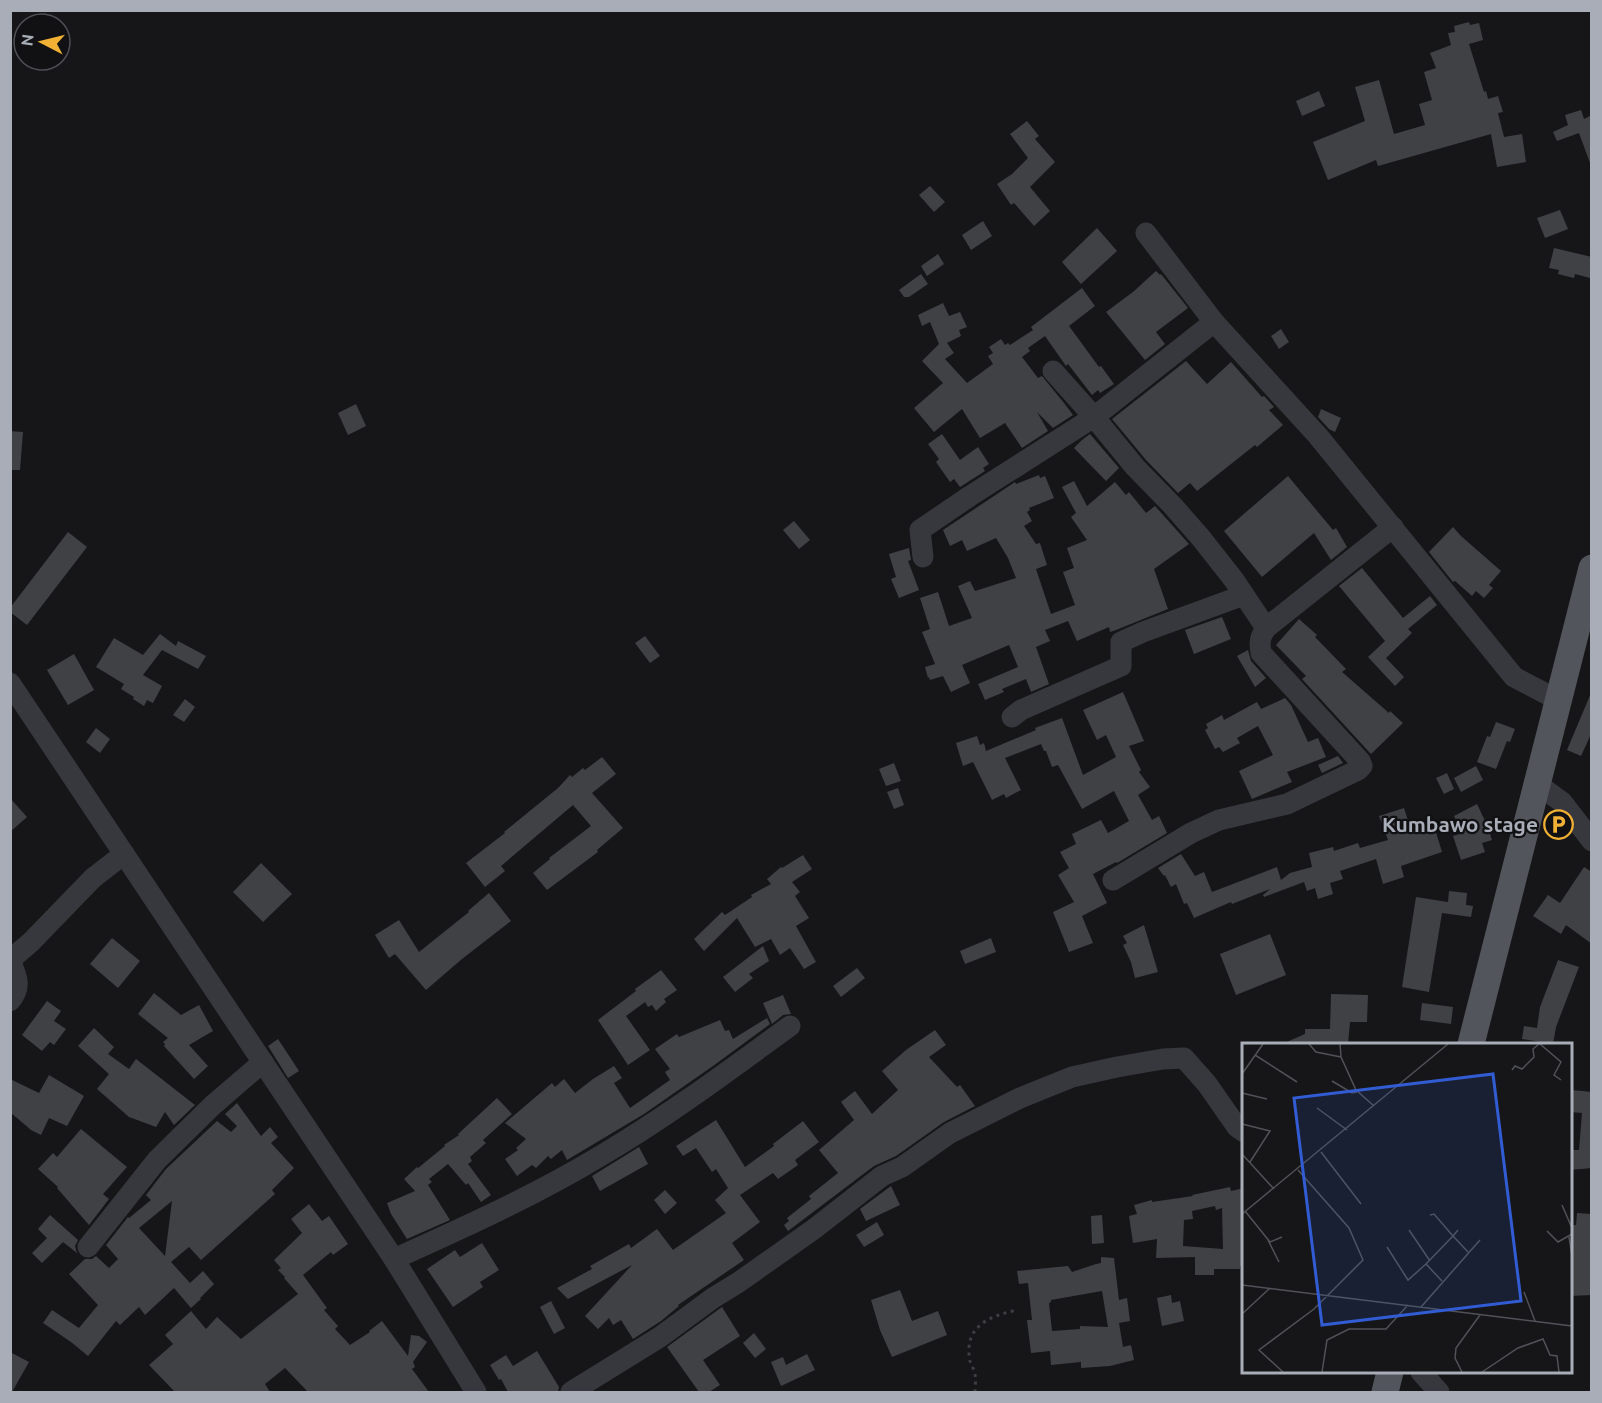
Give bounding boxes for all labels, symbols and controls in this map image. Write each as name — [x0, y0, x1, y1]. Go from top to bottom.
north arrow — [12, 12, 72, 72]
text: N — [17, 33, 37, 47]
parking icon: Kumbawo stage — [1543, 809, 1575, 841]
place label: Kumbawo stage — [1382, 812, 1538, 836]
inset map — [1242, 1043, 1572, 1373]

